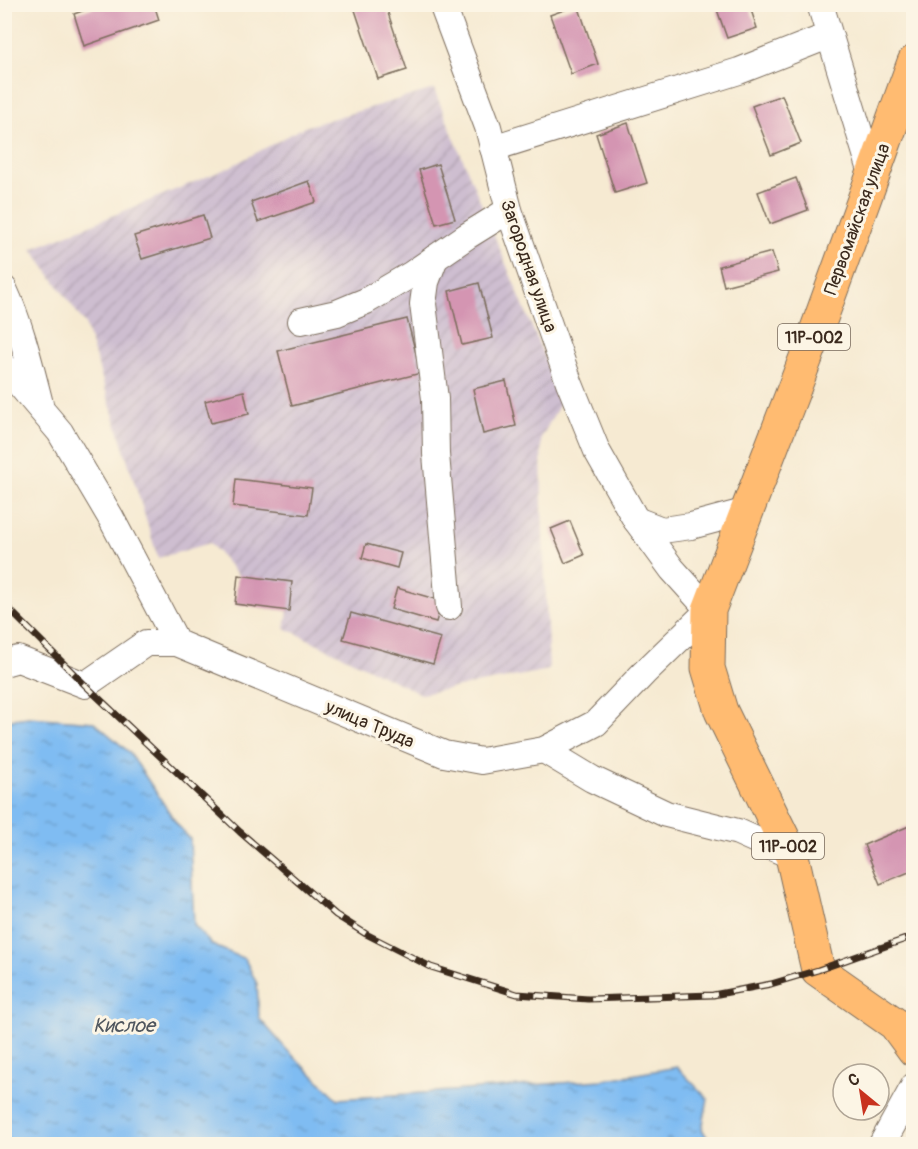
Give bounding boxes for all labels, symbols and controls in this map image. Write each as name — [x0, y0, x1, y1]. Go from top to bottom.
street label: Первомайская улица — [819, 140, 896, 298]
street label: Загородная улица — [495, 197, 562, 335]
road number: 11Р-002 — [778, 324, 850, 350]
street label: улица Труда — [321, 695, 418, 753]
road number: 11Р-002 — [752, 833, 824, 859]
water label: Кислое — [93, 1013, 157, 1038]
north arrow — [831, 1062, 891, 1122]
text: С — [845, 1069, 863, 1091]

